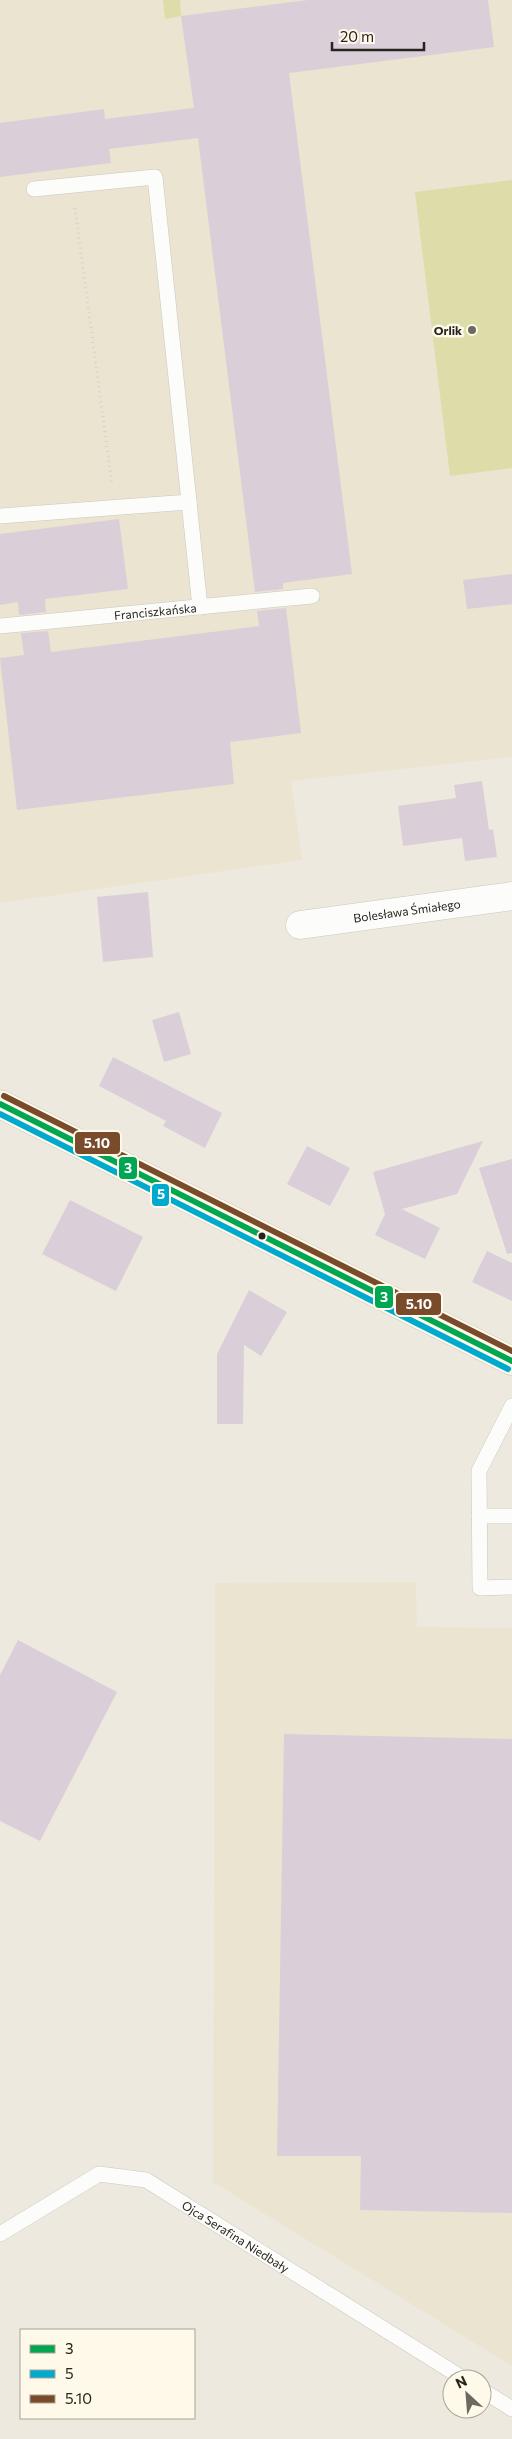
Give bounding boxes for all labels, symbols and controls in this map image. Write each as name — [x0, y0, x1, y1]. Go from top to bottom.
scale bar — [332, 20, 424, 52]
text: 20 m — [340, 27, 374, 45]
place label: Orlik — [434, 323, 462, 337]
marker: Orlik — [466, 324, 478, 336]
street label: Franciszkańska — [113, 600, 197, 622]
street label: Bolesława Śmiałego — [353, 896, 462, 925]
line badge: 5.10 — [74, 1131, 121, 1155]
text: 5.10 — [84, 1134, 110, 1151]
line badge: 3 — [118, 1156, 138, 1180]
text: 3 — [124, 1159, 132, 1176]
line badge: 5 — [151, 1183, 170, 1207]
text: 5 — [157, 1185, 165, 1202]
unlabelled marker — [257, 1231, 267, 1241]
line badge: 3 — [374, 1285, 394, 1309]
text: 3 — [380, 1288, 388, 1305]
line badge: 5.10 — [395, 1292, 442, 1316]
text: 5.10 — [406, 1295, 432, 1312]
street label: Ojca Serafina Niedbały — [180, 2197, 292, 2275]
legend — [20, 2329, 195, 2419]
text: 3 — [65, 2339, 74, 2357]
text: 5 — [65, 2364, 74, 2382]
north arrow — [442, 2369, 492, 2419]
text: N — [453, 2372, 470, 2392]
text: 5.10 — [65, 2389, 92, 2407]

